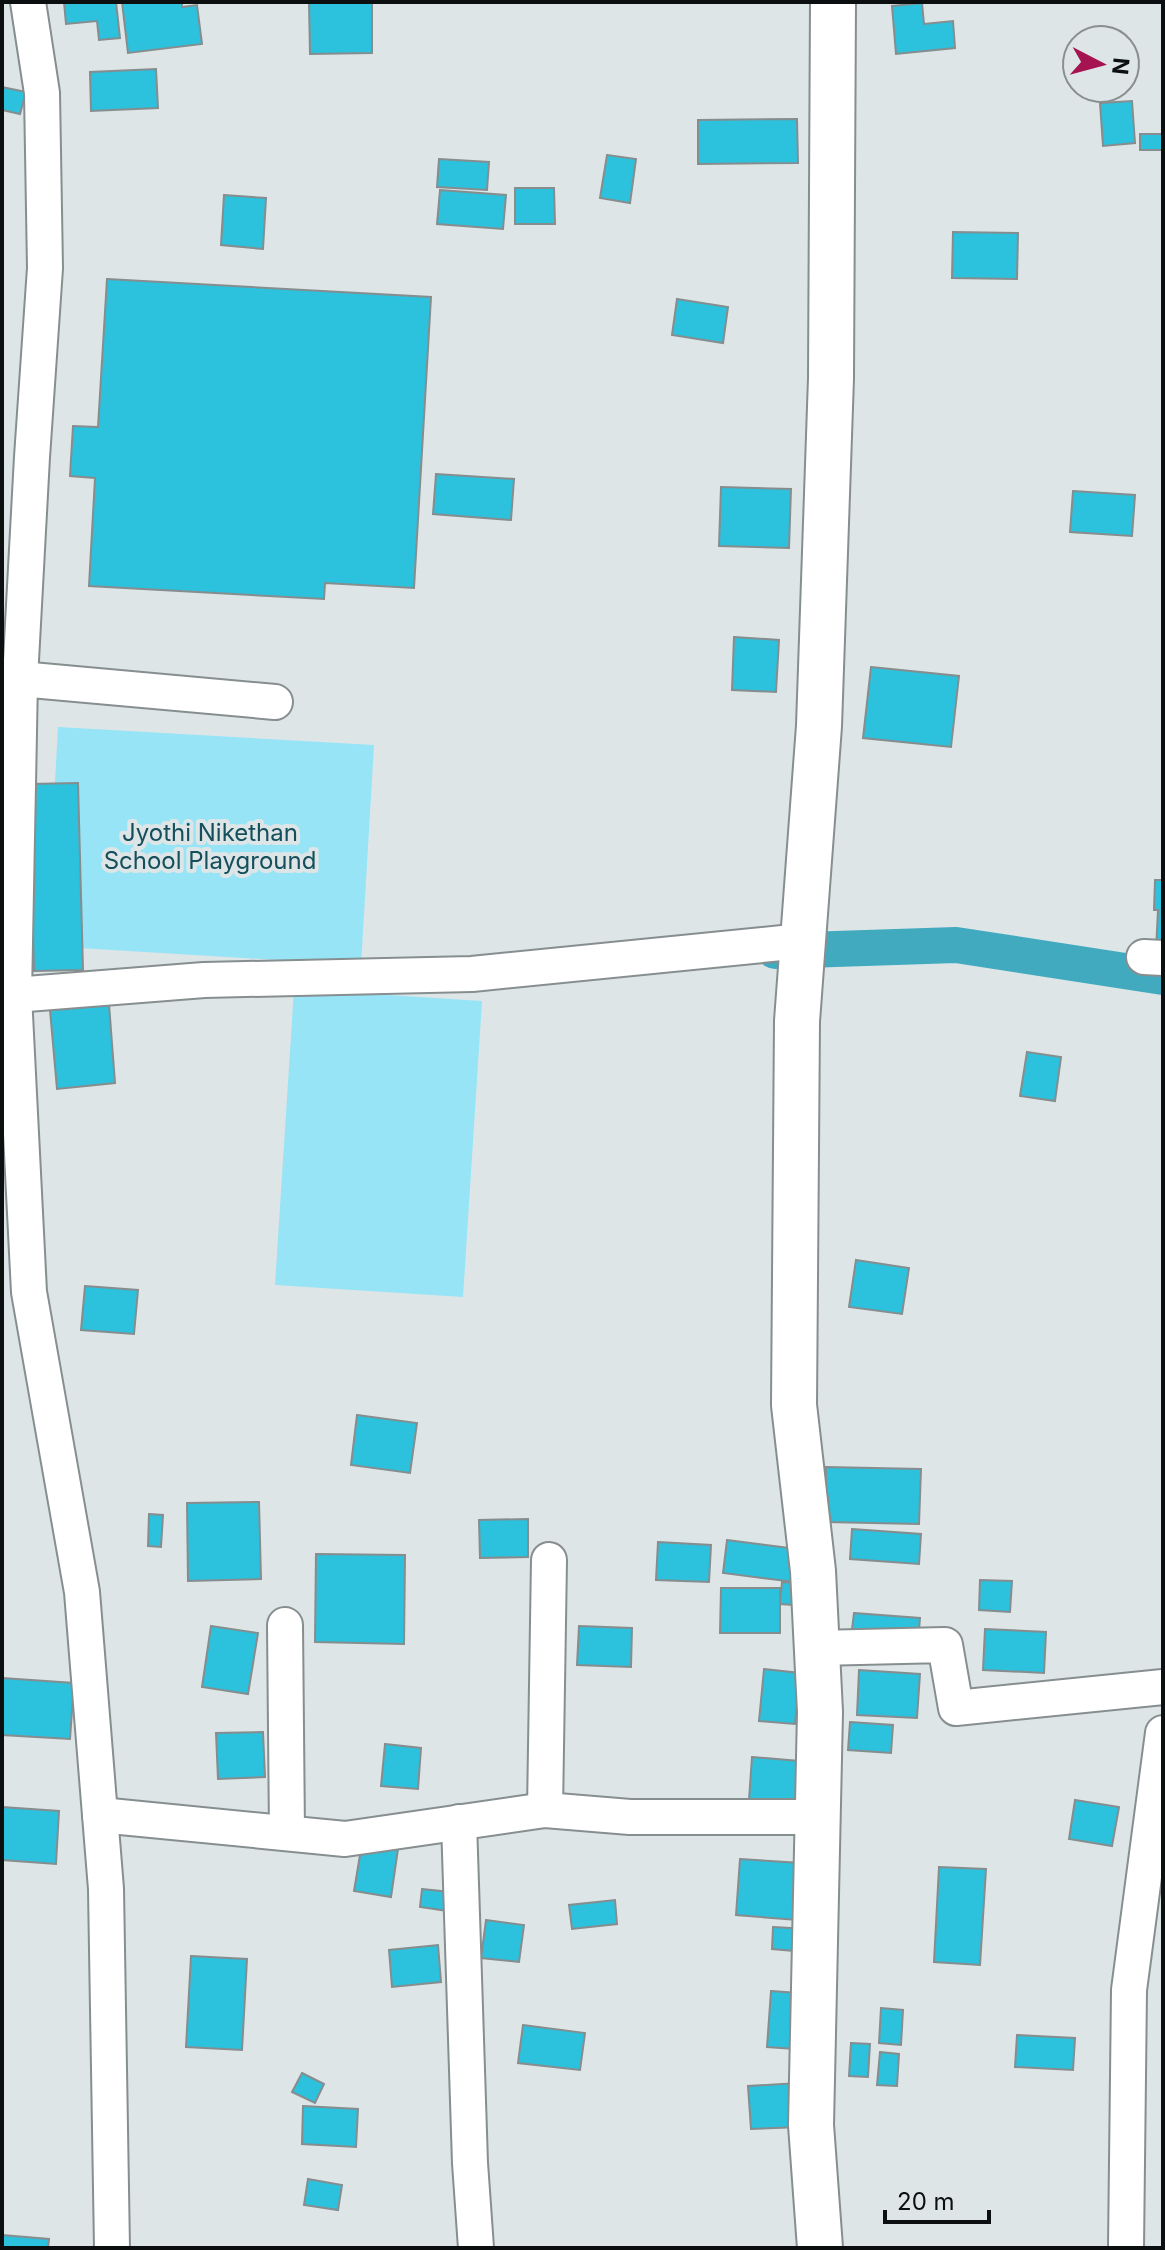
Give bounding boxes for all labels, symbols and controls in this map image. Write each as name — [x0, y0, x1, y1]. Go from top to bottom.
north arrow — [1061, 24, 1141, 104]
text: N — [1107, 56, 1135, 76]
park label: Jyothi Nikethan School Playground — [104, 818, 316, 875]
scale bar — [885, 2174, 989, 2224]
text: 20 m — [897, 2187, 955, 2216]

